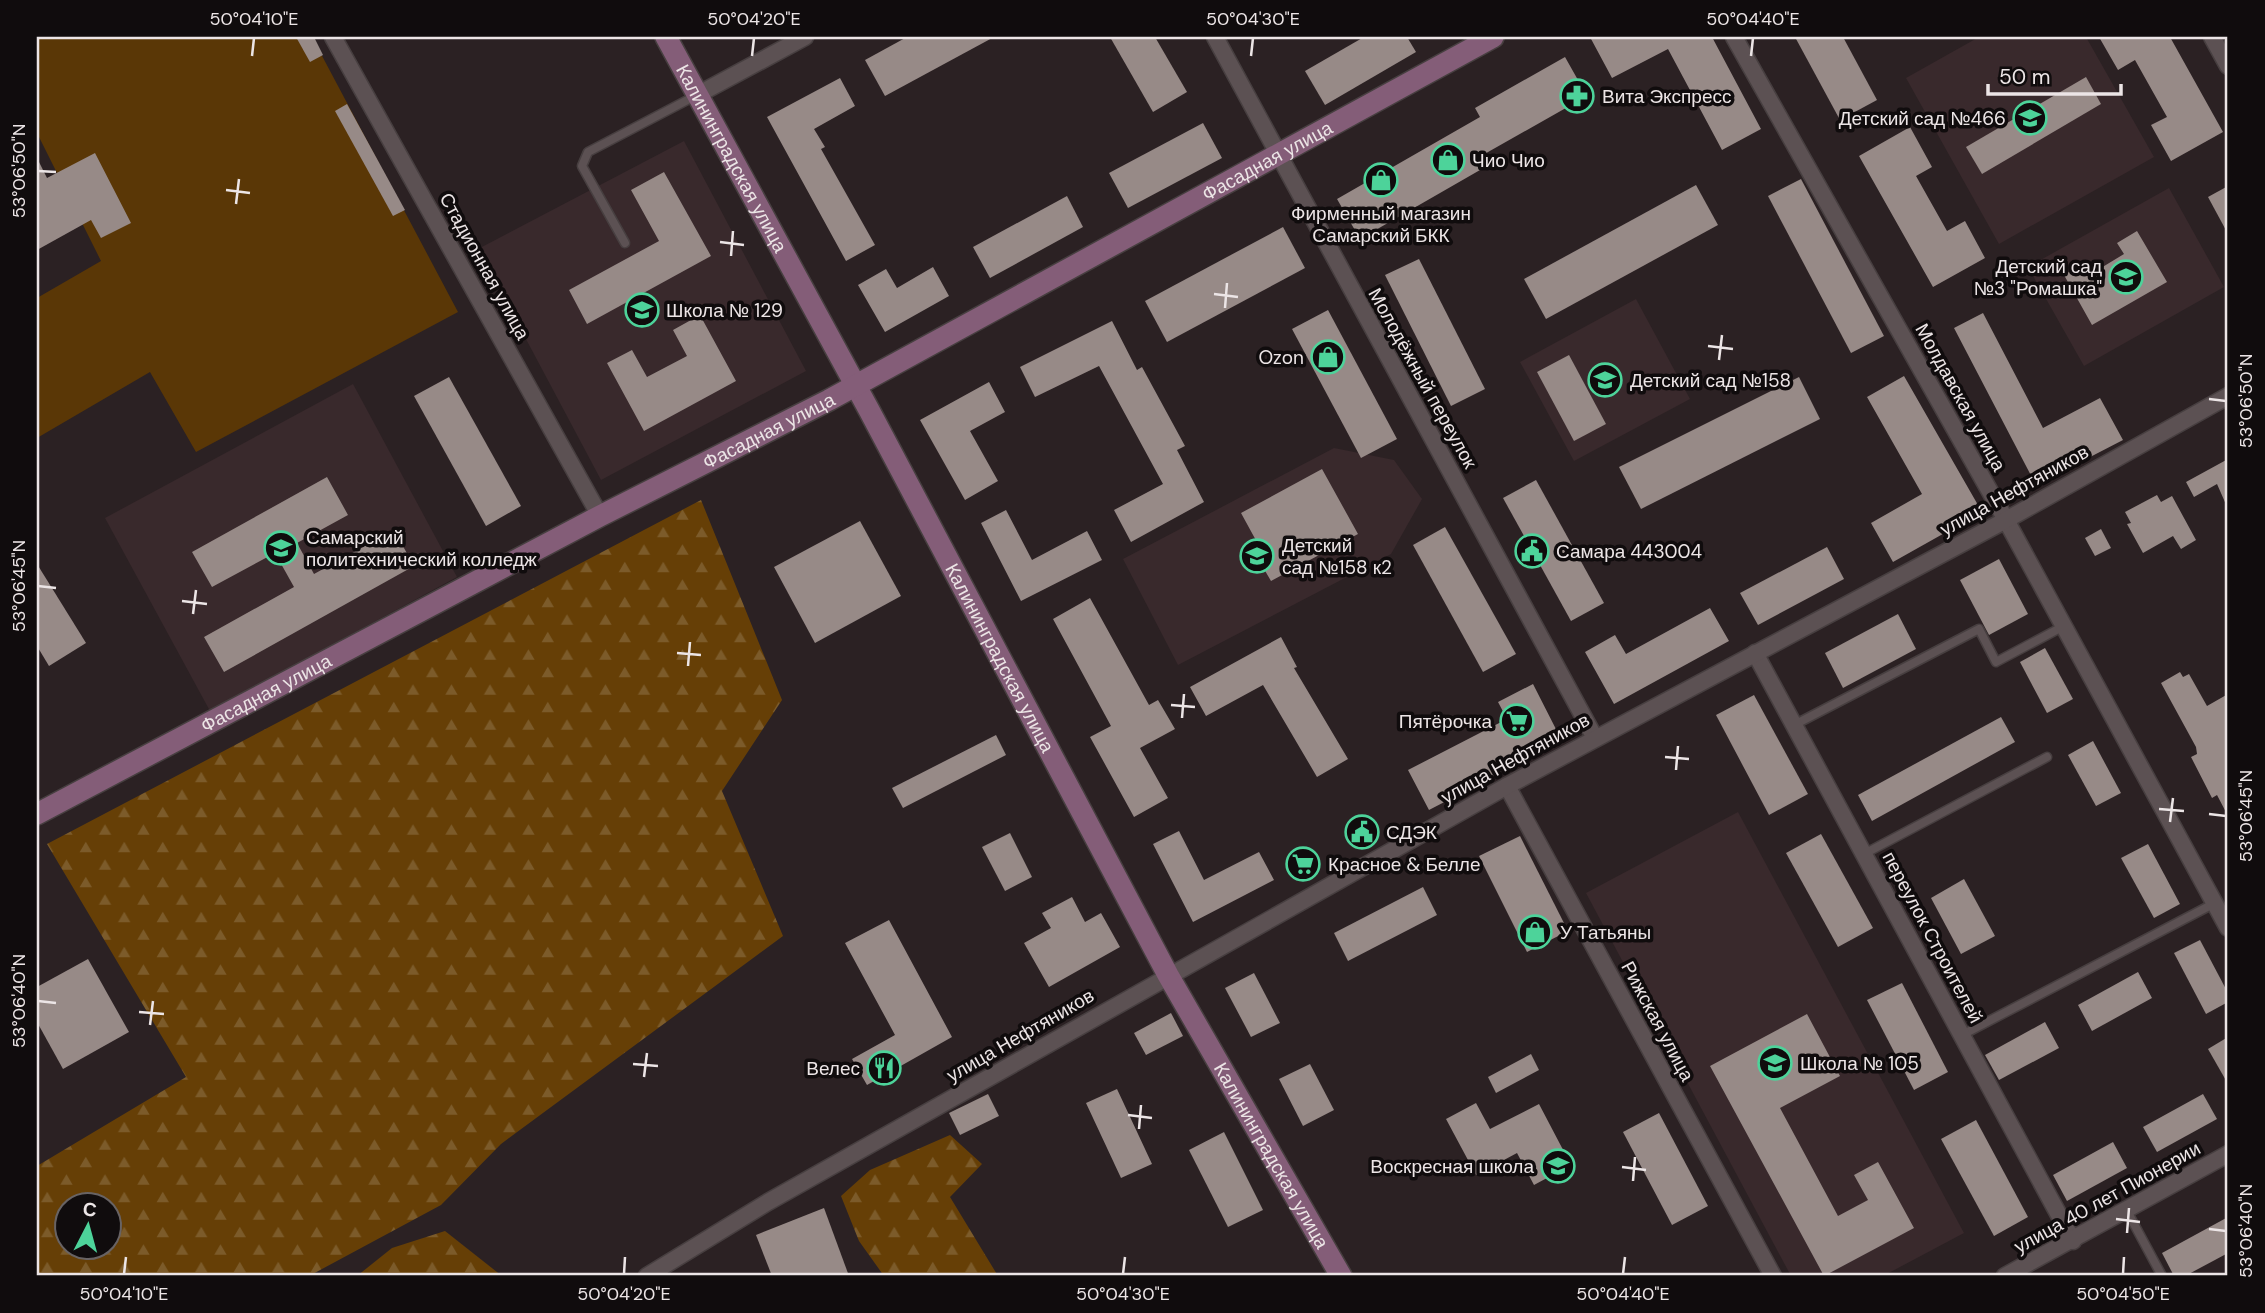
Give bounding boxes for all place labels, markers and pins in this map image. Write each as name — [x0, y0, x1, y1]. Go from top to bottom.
pharmacy icon: Вита Экспресс — [1558, 77, 1596, 115]
place label: Вита Экспресс — [1602, 84, 1732, 109]
school or university icon: Детский сад №466 — [2011, 99, 2049, 137]
place label: Детский сад №466 — [1839, 106, 2006, 131]
shop icon: Чио Чио — [1429, 141, 1467, 179]
place label: Чио Чио — [1472, 148, 1545, 173]
shop icon: Фирменный магазин Самарский БКК — [1362, 161, 1400, 199]
place label: Фирменный магазин Самарский БКК — [1291, 201, 1471, 248]
place label: Детский сад №3 "Ромашка" — [1974, 254, 2102, 301]
school or university icon: Детский сад №3 "Ромашка" — [2107, 258, 2145, 296]
school or university icon: Школа № 129 — [623, 291, 661, 329]
place label: Школа № 129 — [666, 298, 783, 323]
shop icon: Ozon — [1309, 338, 1347, 376]
place label: Ozon — [1258, 345, 1304, 370]
school or university icon: Детский сад №158 — [1586, 361, 1624, 399]
place label: Детский сад №158 — [1630, 368, 1791, 393]
place label: Самарский политехнический колледж — [306, 525, 537, 572]
school or university icon: Самарский политехнический колледж — [262, 529, 300, 567]
public building icon: Самара 443004 — [1513, 532, 1551, 570]
place label: Детский сад №158 к2 — [1282, 533, 1392, 580]
school or university icon: Детский сад №158 к2 — [1238, 537, 1276, 575]
place label: Самара 443004 — [1556, 539, 1702, 564]
supermarket icon: Пятёрочка — [1498, 702, 1536, 740]
place label: Пятёрочка — [1399, 709, 1492, 734]
public building icon: СДЭК — [1343, 813, 1381, 851]
place label: СДЭК — [1386, 820, 1437, 845]
supermarket icon: Красное & Белле — [1284, 845, 1322, 883]
place label: Красное & Белле — [1328, 852, 1481, 877]
shop icon: У Татьяны — [1516, 913, 1554, 951]
place label: У Татьяны — [1560, 920, 1651, 945]
school or university icon: Школа № 105 — [1756, 1044, 1794, 1082]
restaurant icon: Велес — [865, 1049, 903, 1087]
place label: Школа № 105 — [1800, 1051, 1919, 1076]
place label: Велес — [806, 1056, 860, 1081]
school or university icon: Воскресная школа — [1539, 1147, 1577, 1185]
place label: Воскресная школа — [1370, 1154, 1534, 1179]

